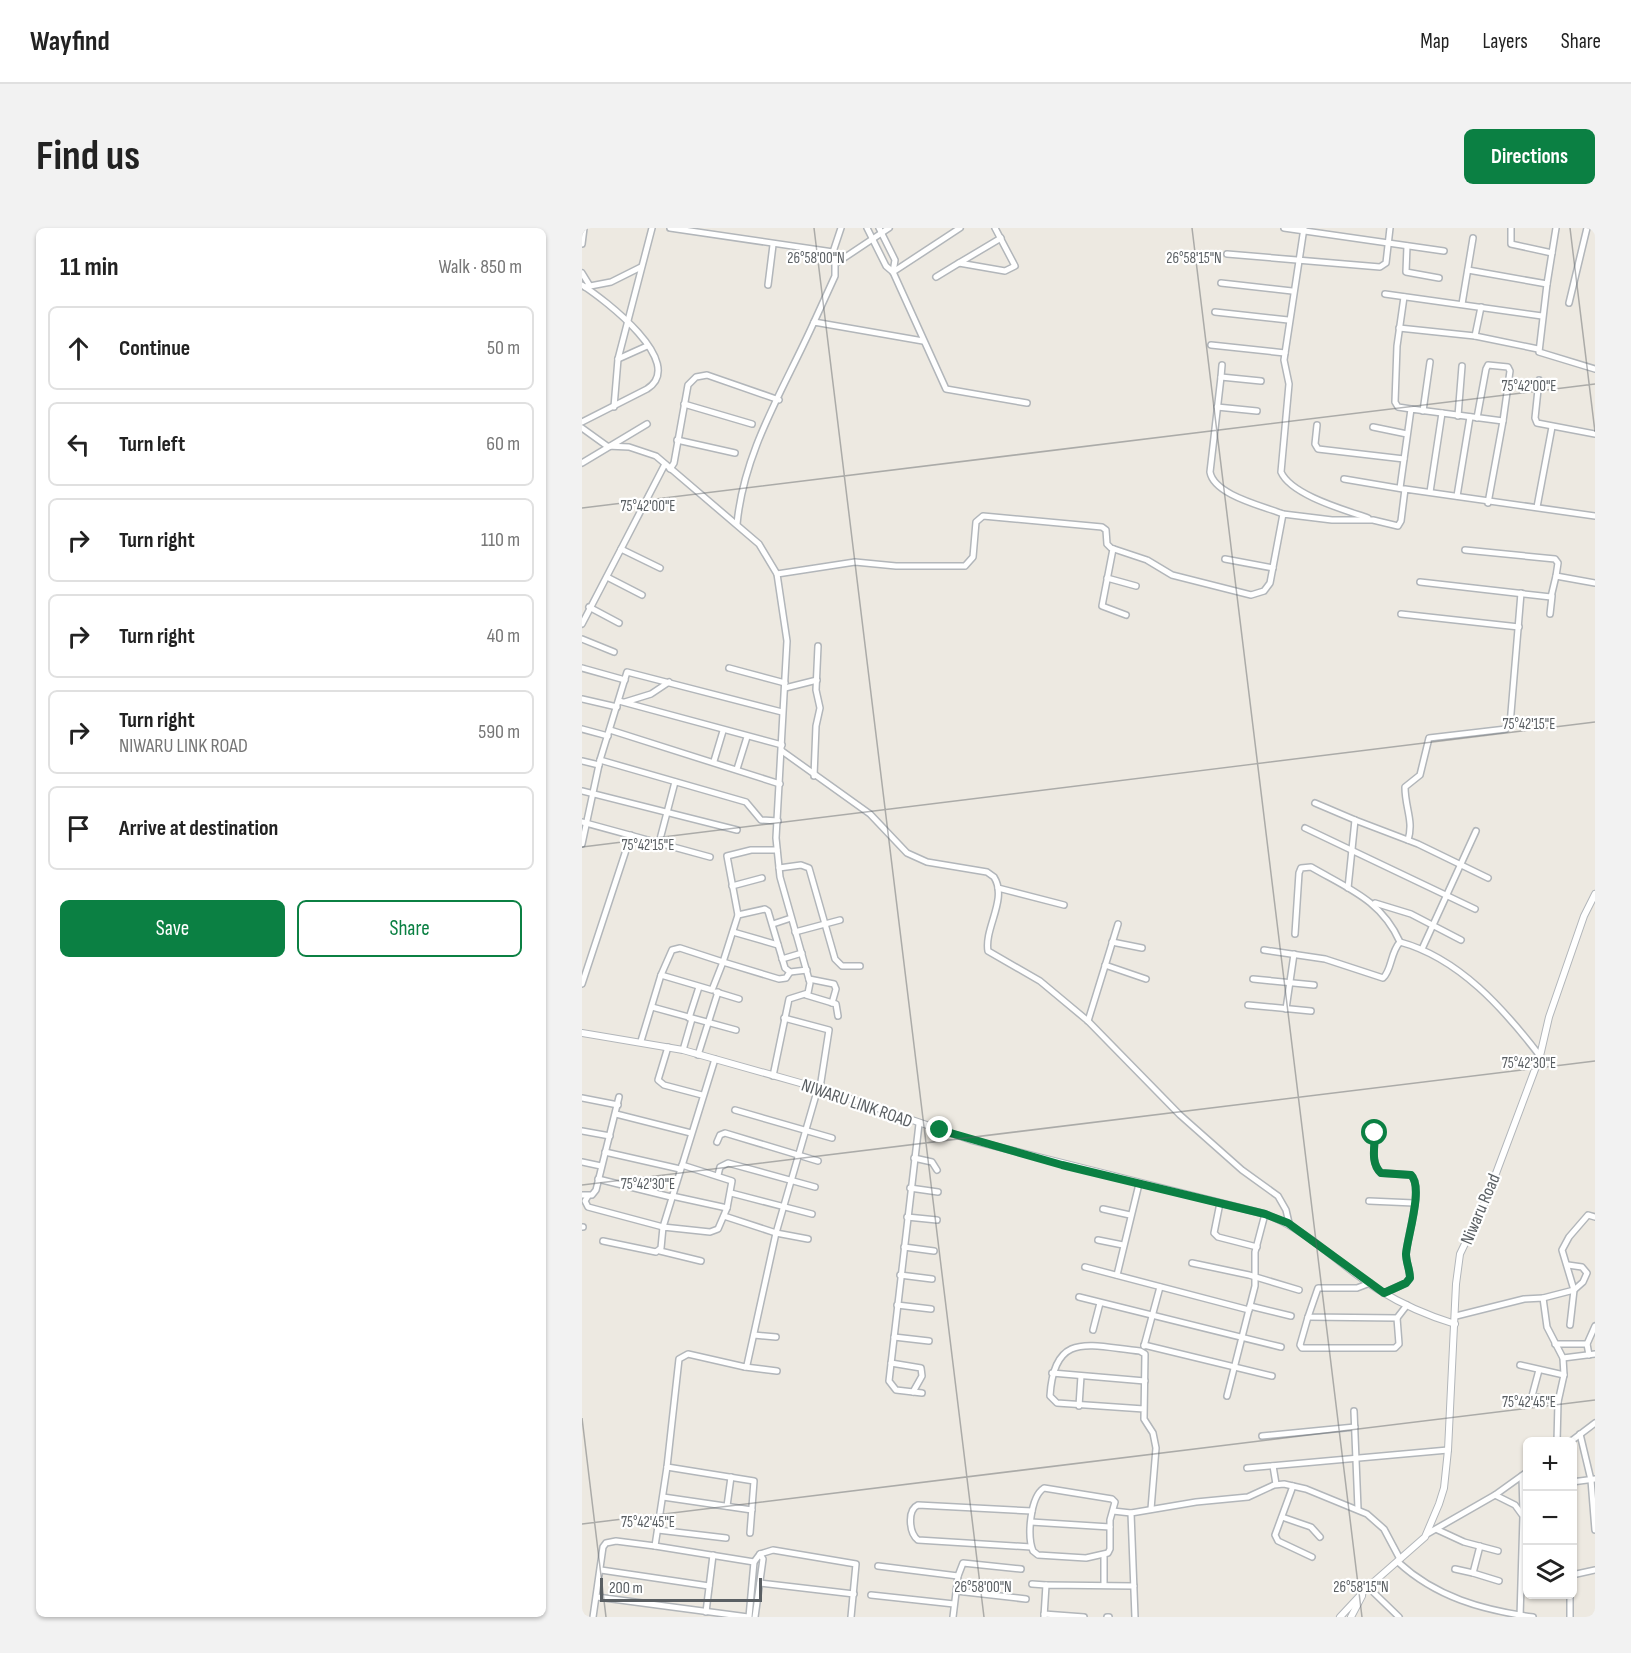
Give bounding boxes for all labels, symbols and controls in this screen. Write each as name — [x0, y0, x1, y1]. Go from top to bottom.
text: Wayfind — [30, 25, 110, 58]
text: Map — [1420, 29, 1449, 54]
text: Layers — [1482, 29, 1528, 54]
text: Share — [1561, 29, 1601, 54]
button: Directions — [1464, 129, 1595, 184]
text: Find us — [36, 131, 140, 182]
text: 26°58'00"N — [787, 249, 845, 268]
text: 26°58'15"N — [1166, 249, 1222, 268]
text: 11 min — [60, 252, 119, 283]
text: Walk · 850 m — [438, 255, 522, 279]
icon: ahead — [62, 332, 95, 365]
text: Continue — [119, 335, 190, 362]
text: 50 m — [487, 336, 520, 360]
text: 75°42'00"E — [1502, 377, 1556, 396]
icon: left — [62, 428, 95, 461]
text: Turn left — [119, 431, 185, 458]
text: 60 m — [486, 432, 520, 456]
text: 75°42'00"E — [621, 497, 675, 516]
icon: right — [62, 524, 95, 557]
text: Turn right — [119, 527, 195, 554]
text: 110 m — [481, 528, 520, 552]
icon: right — [62, 620, 95, 653]
text: Turn right — [119, 623, 195, 650]
text: 40 m — [487, 624, 520, 648]
text: Turn right — [119, 707, 195, 734]
text: 75°42'15"E — [1503, 715, 1555, 734]
icon: right — [62, 716, 95, 749]
text: 590 m — [478, 720, 520, 744]
text: NIWARU LINK ROAD — [119, 734, 248, 758]
icon: arrive — [62, 812, 95, 845]
text: Arrive at destination — [119, 815, 278, 842]
text: 75°42'15"E — [622, 836, 674, 855]
button: Save — [60, 900, 285, 957]
button: Share — [297, 900, 522, 957]
text: 75°42'30"E — [1502, 1054, 1556, 1073]
street label: NIWARU LINK ROAD — [799, 1075, 915, 1132]
route end — [926, 1116, 952, 1142]
route start — [1361, 1119, 1387, 1145]
street label: Niwaru Road — [1456, 1171, 1505, 1248]
text: 75°42'30"E — [621, 1175, 675, 1194]
text: 75°42'45"E — [1502, 1393, 1556, 1412]
map controls — [1523, 1437, 1577, 1599]
button: + — [1523, 1437, 1577, 1491]
button: − — [1523, 1491, 1577, 1545]
text: 75°42'45"E — [621, 1513, 675, 1532]
button: layers — [1523, 1545, 1577, 1599]
scale bar — [600, 1575, 762, 1602]
text: 26°58'00"N — [954, 1578, 1012, 1597]
text: 26°58'15"N — [1333, 1578, 1389, 1597]
text: 200 m — [609, 1579, 643, 1598]

